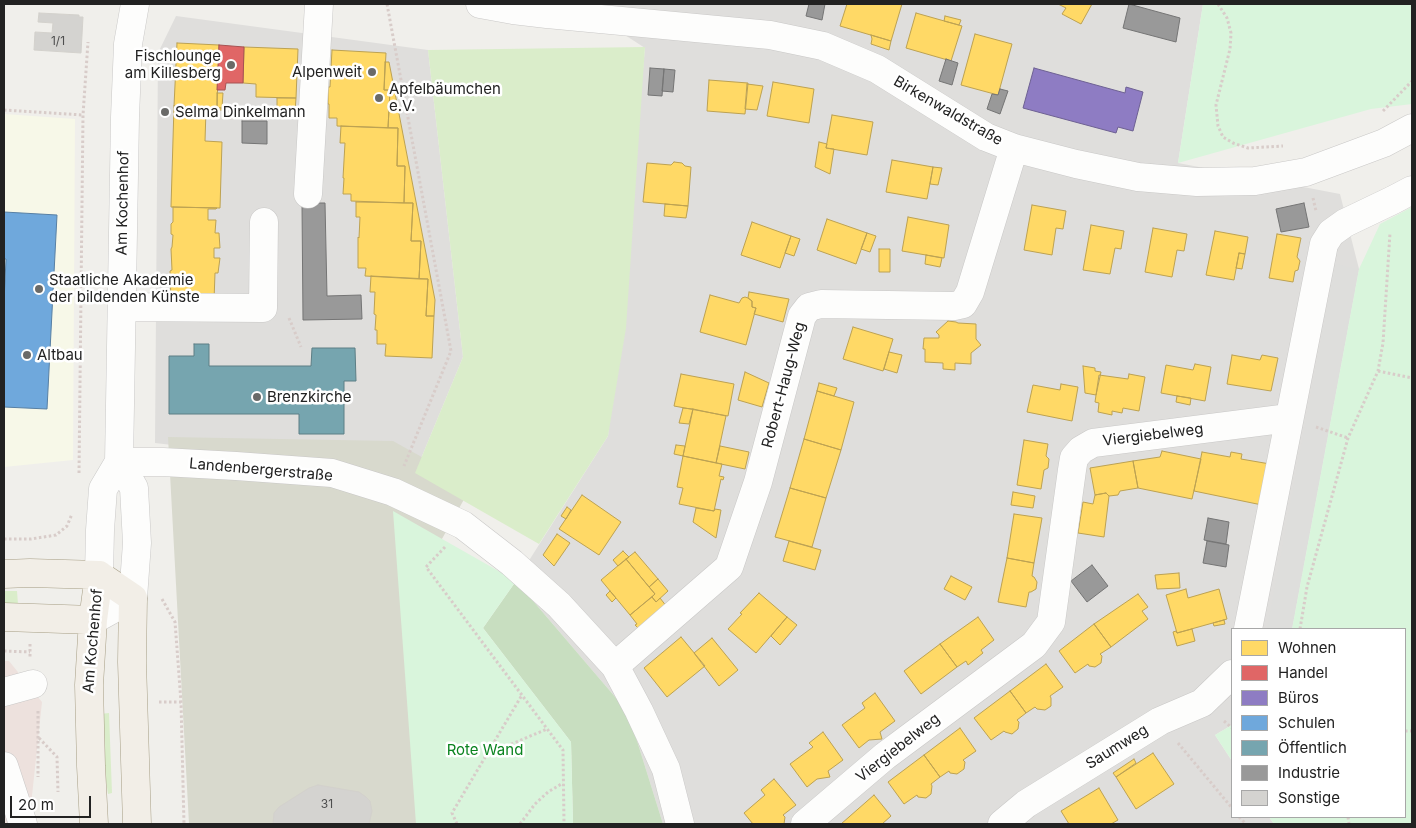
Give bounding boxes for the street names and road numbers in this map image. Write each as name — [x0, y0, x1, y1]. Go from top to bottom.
street label: Birkenwaldstraße — [890, 72, 1006, 150]
street label: Am Kochenhof — [113, 151, 133, 255]
street label: Robert-Haug-Weg — [759, 320, 809, 450]
street label: Viergiebelweg — [1102, 420, 1204, 450]
street label: Landenbergerstraße — [188, 455, 334, 485]
street label: Am Kochenhof — [79, 588, 107, 694]
street label: Viergiebelweg — [853, 710, 943, 786]
street label: Saumweg — [1083, 721, 1151, 773]

